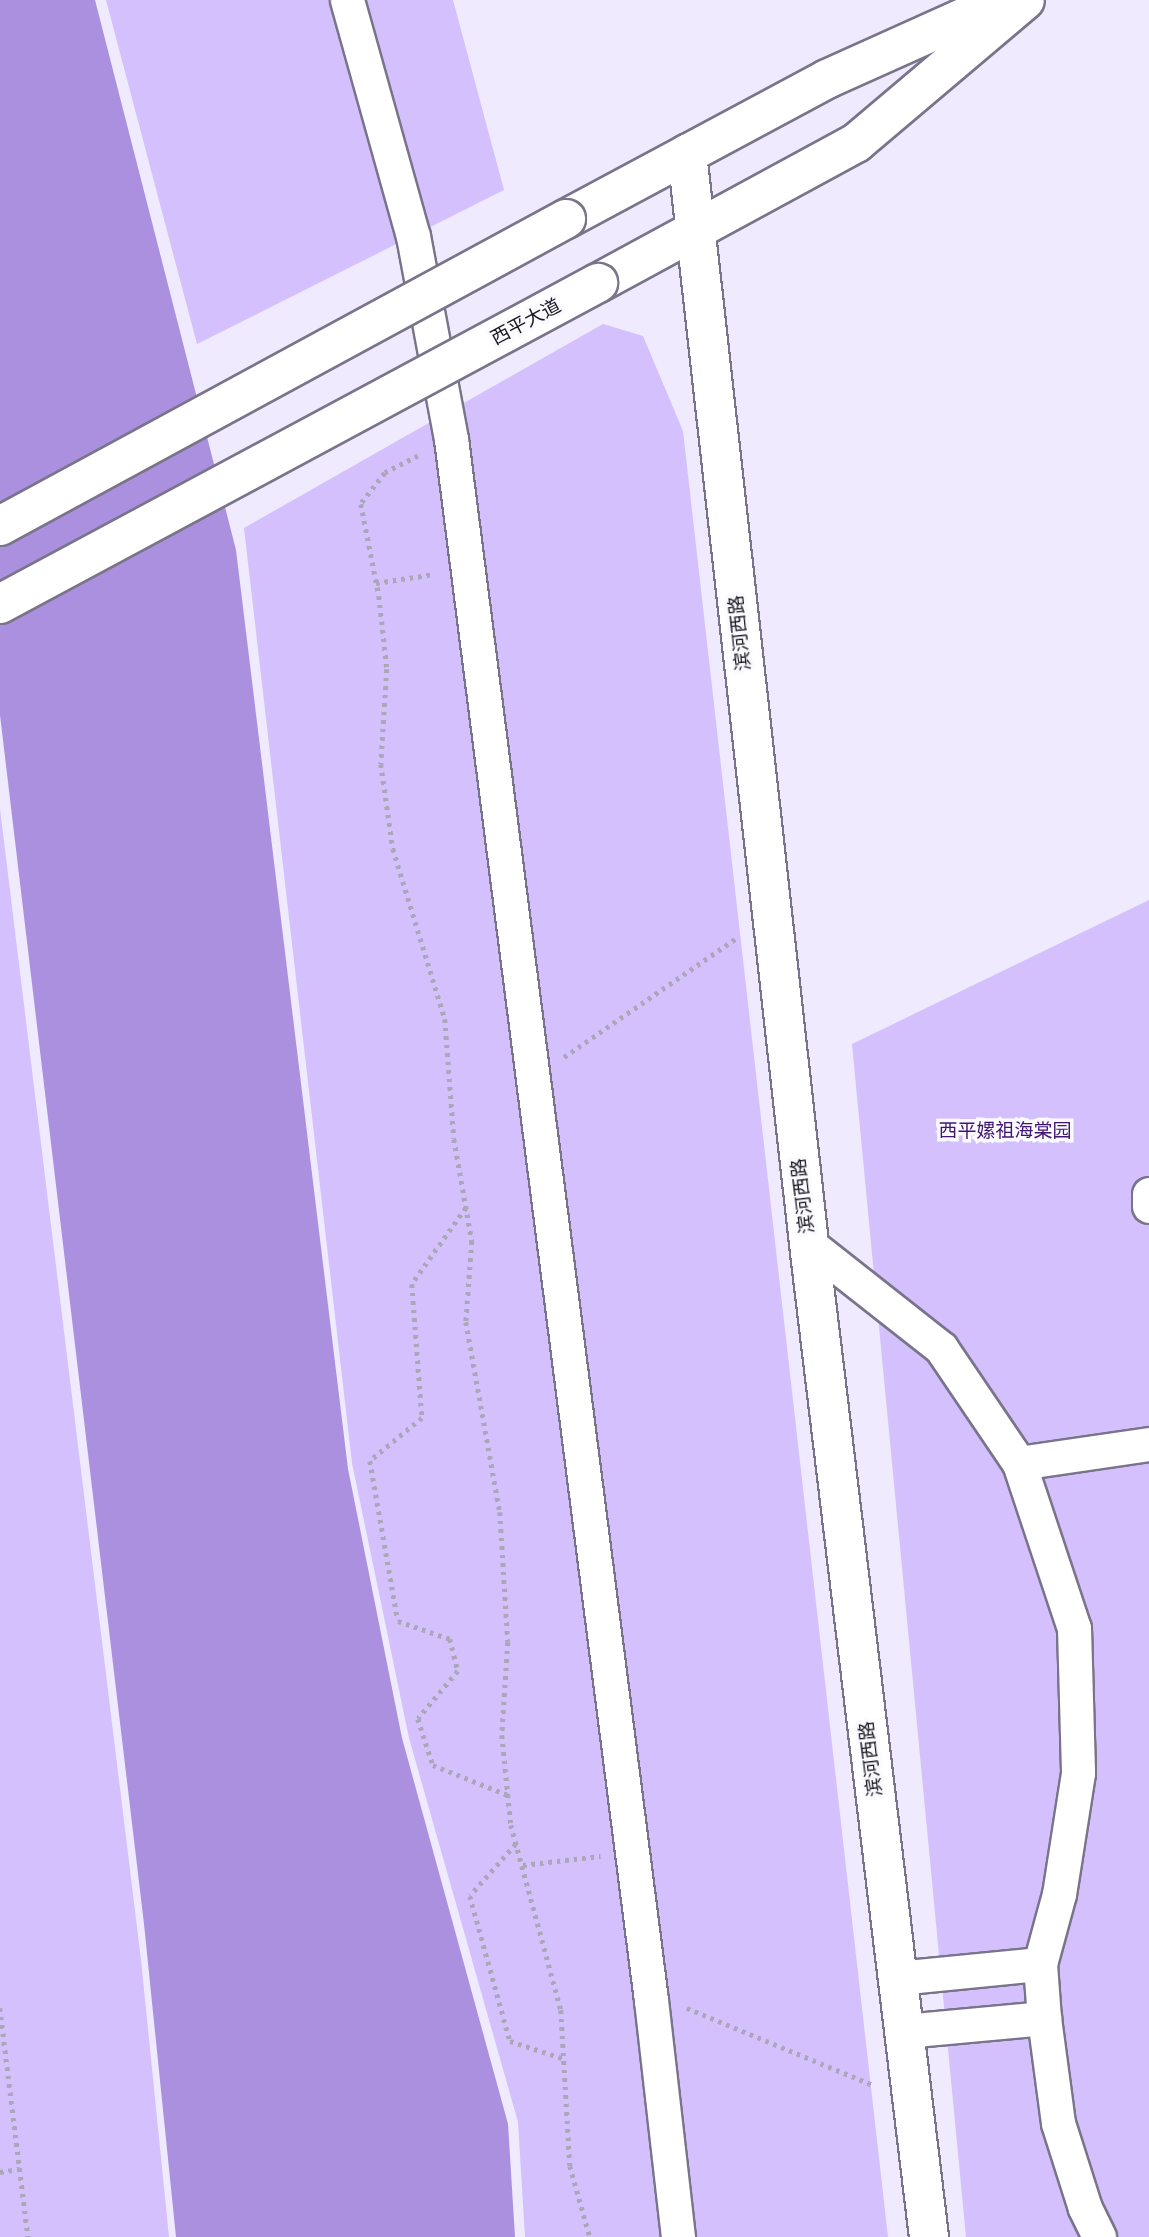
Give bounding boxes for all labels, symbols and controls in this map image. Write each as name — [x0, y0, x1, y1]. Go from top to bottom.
street label: 西平大道 — [487, 294, 565, 350]
street label: 滨河西路 — [725, 594, 755, 672]
park label: 西平嫘祖海棠园 — [939, 1120, 1071, 1142]
street label: 滨河西路 — [787, 1157, 819, 1235]
street label: 滨河西路 — [855, 1720, 887, 1798]

